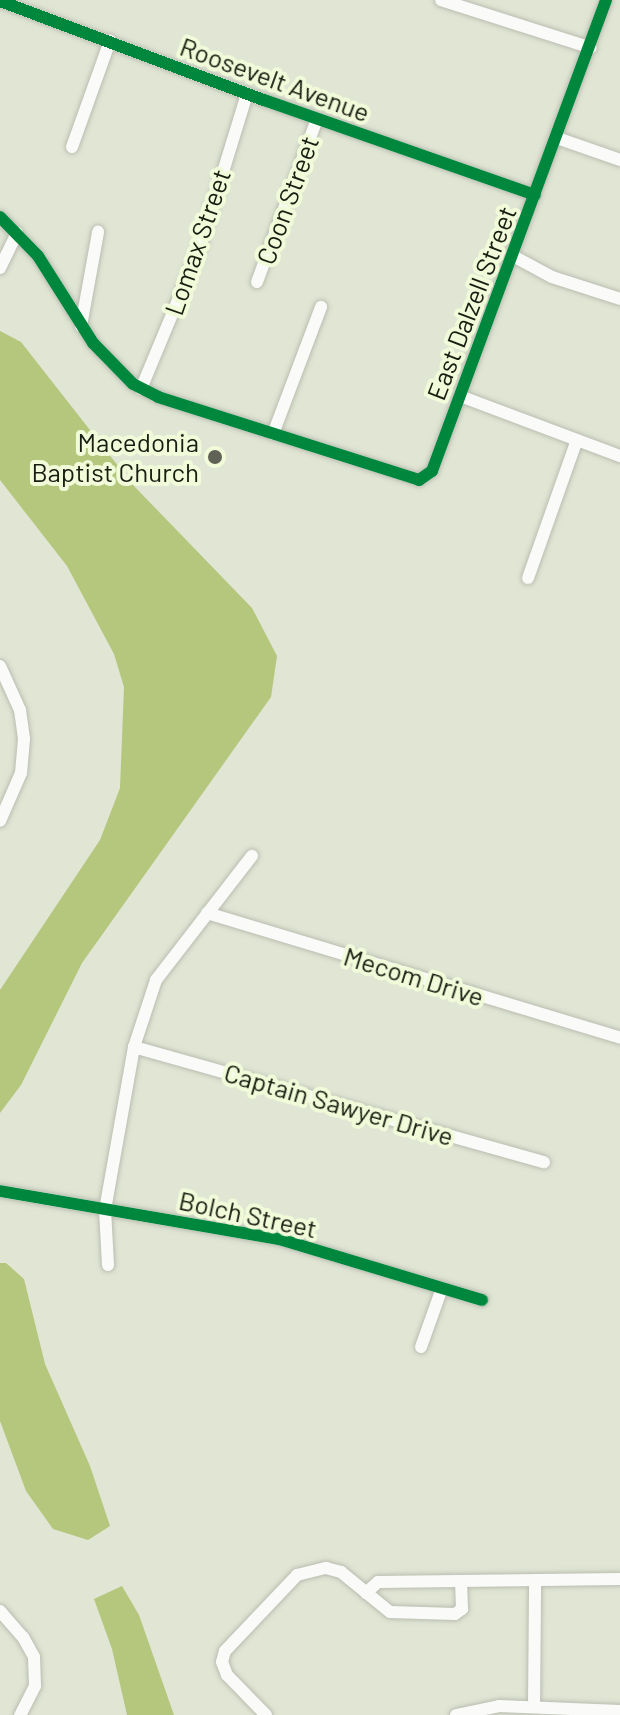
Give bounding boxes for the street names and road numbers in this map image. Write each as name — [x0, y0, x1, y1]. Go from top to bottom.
street label: Roosevelt Avenue — [176, 30, 374, 128]
street label: Coon Street — [249, 132, 325, 268]
street label: Lomax Street — [157, 165, 237, 319]
street label: East Dalzell Street — [420, 202, 522, 404]
street label: Mecom Drive — [340, 940, 488, 1012]
street label: Captain Sawyer Drive — [221, 1056, 457, 1152]
street label: Bolch Street — [176, 1184, 320, 1244]

